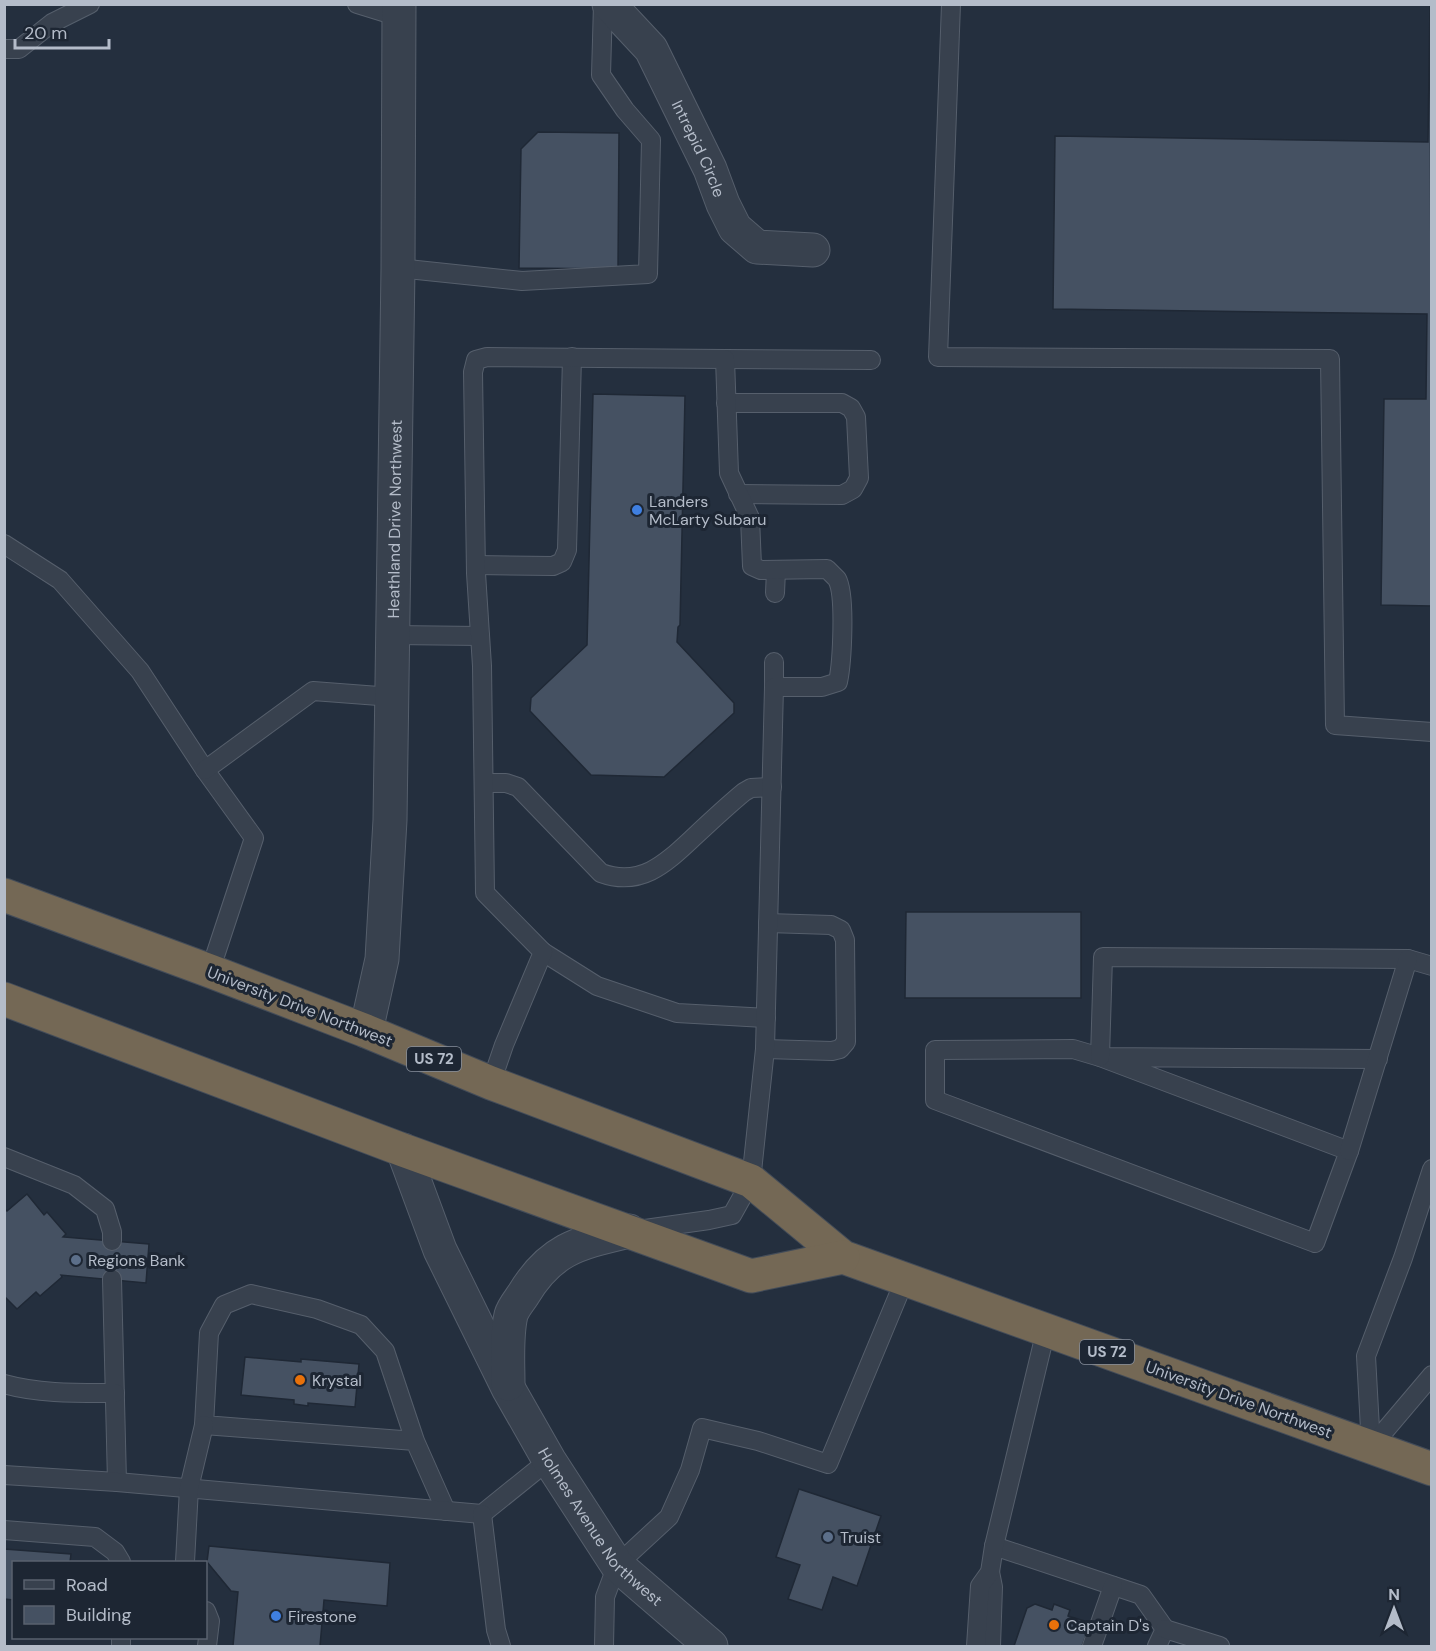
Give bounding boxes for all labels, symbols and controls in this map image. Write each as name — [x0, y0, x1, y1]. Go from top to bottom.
scale bar — [15, 12, 110, 50]
text: 20 m — [24, 21, 67, 45]
street label: Intrepid Circle — [667, 97, 730, 200]
street label: Heathland Drive Northwest — [383, 419, 407, 619]
place label: Landers McLarty Subaru — [649, 491, 766, 530]
marker: Landers McLarty Subaru — [630, 503, 644, 517]
street label: University Drive Northwest — [204, 961, 395, 1052]
road number: US 72 — [407, 1047, 461, 1071]
place label: Regions Bank — [88, 1250, 185, 1271]
marker: Regions Bank — [69, 1253, 83, 1267]
road number: US 72 — [1080, 1340, 1134, 1364]
street label: University Drive Northwest — [1143, 1356, 1335, 1443]
place label: Krystal — [312, 1370, 362, 1391]
marker: Krystal — [293, 1373, 307, 1387]
street label: Holmes Avenue Northwest — [533, 1444, 667, 1611]
place label: Truist — [840, 1527, 881, 1548]
marker: Truist — [821, 1530, 835, 1544]
legend — [12, 1561, 207, 1639]
text: Road — [66, 1573, 108, 1597]
north arrow — [1364, 1579, 1424, 1639]
text: N — [1388, 1584, 1400, 1605]
text: Building — [66, 1603, 131, 1627]
place label: Firestone — [288, 1606, 357, 1627]
marker: Firestone — [269, 1609, 283, 1623]
place label: Captain D's — [1066, 1615, 1150, 1636]
marker: Captain D's — [1047, 1618, 1061, 1632]

